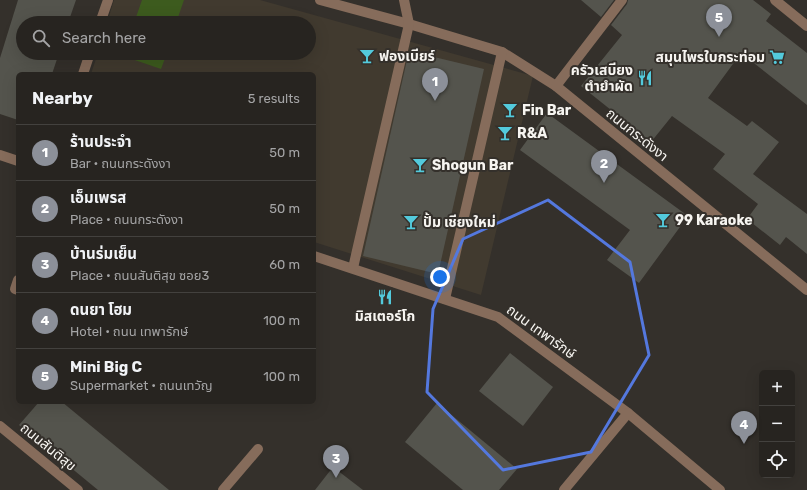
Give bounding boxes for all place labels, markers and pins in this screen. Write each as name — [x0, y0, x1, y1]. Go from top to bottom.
pin: 5 — [706, 4, 732, 37]
bar icon: ฟองเบียร์ — [358, 47, 376, 65]
place label: ฟองเบียร์ — [379, 48, 435, 65]
supermarket icon: สมุนไพรใบกระท่อม — [768, 48, 786, 66]
place label: สมุนไพรใบกระท่อม — [656, 49, 765, 66]
place label: ครัวเสบียง ตำยำผัด — [571, 62, 633, 95]
pin: 1 — [422, 68, 448, 101]
restaurant icon: ครัวเสบียง ตำยำผัด — [636, 69, 654, 87]
bar icon: Fin Bar — [501, 101, 519, 119]
place label: Fin Bar — [522, 102, 572, 119]
bar icon: R&A — [496, 124, 514, 142]
place label: R&A — [517, 125, 547, 142]
pin: 2 — [591, 150, 617, 183]
bar icon: Shogun Bar — [411, 156, 429, 174]
place label: Shogun Bar — [432, 157, 514, 174]
bar icon: 99 Karaoke — [654, 211, 672, 229]
place label: ปั้ม เชียงใหม่ — [423, 212, 496, 231]
place label: 99 Karaoke — [675, 212, 753, 229]
bar icon: ปั้ม เชียงใหม่ — [402, 213, 420, 231]
restaurant icon: มิสเตอร์โก — [376, 288, 394, 306]
place label: มิสเตอร์โก — [355, 308, 415, 325]
pin: 4 — [731, 411, 757, 444]
pin: 3 — [323, 445, 349, 478]

